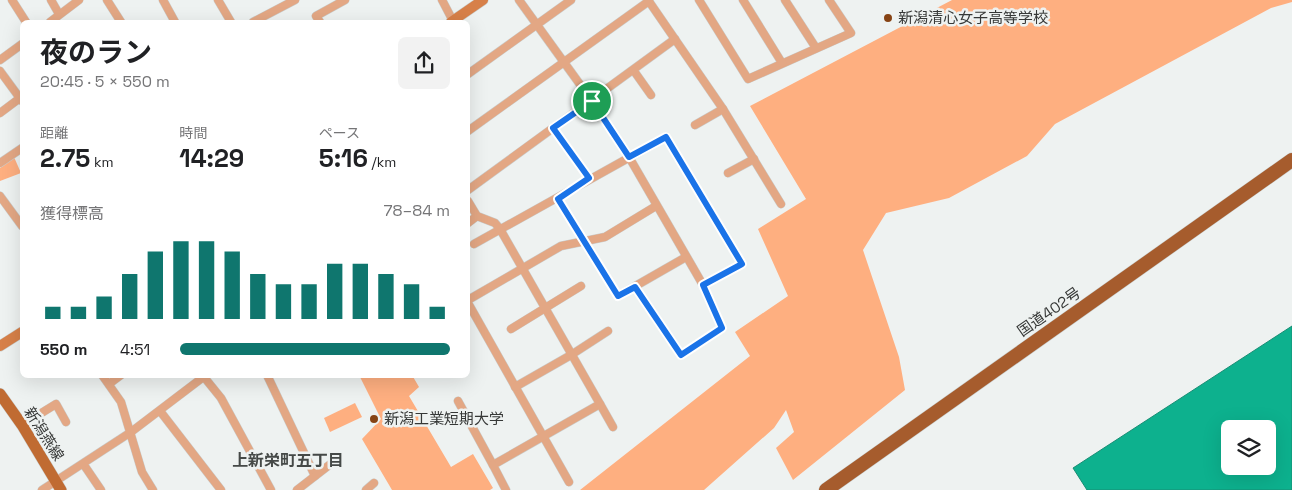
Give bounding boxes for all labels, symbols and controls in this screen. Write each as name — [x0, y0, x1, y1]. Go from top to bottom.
place label: 新潟清心女子高等学校 — [898, 8, 1048, 27]
marker: 新潟清心女子高等学校 — [882, 12, 894, 24]
text: 夜のラン — [40, 34, 152, 70]
button: share — [398, 37, 450, 89]
text: 20:45 · 5 × 550 m — [40, 71, 170, 92]
pin — [571, 80, 613, 122]
icon: arrive — [578, 87, 606, 115]
text: 距離 — [40, 124, 68, 142]
text: 時間 — [179, 124, 207, 142]
text: ペース — [319, 124, 360, 142]
text: 2.75 — [40, 142, 90, 174]
text: 14:29 — [179, 142, 244, 174]
text: 5:16 — [319, 142, 368, 174]
text: km — [90, 153, 113, 171]
text: /km — [368, 153, 396, 171]
text: 78–84 m — [384, 200, 450, 221]
text: 獲得標高 — [40, 203, 104, 224]
street label: 国道402号 — [1013, 283, 1084, 340]
text: 550 m — [40, 339, 87, 360]
text: 4:51 — [120, 339, 150, 360]
street label: 新潟燕線 — [20, 403, 68, 464]
place label: 新潟工業短期大学 — [384, 409, 504, 428]
marker: 新潟工業短期大学 — [368, 413, 380, 425]
map controls — [1221, 420, 1276, 475]
button: layers — [1221, 420, 1276, 475]
district label: 上新栄町五丁目 — [232, 450, 344, 471]

